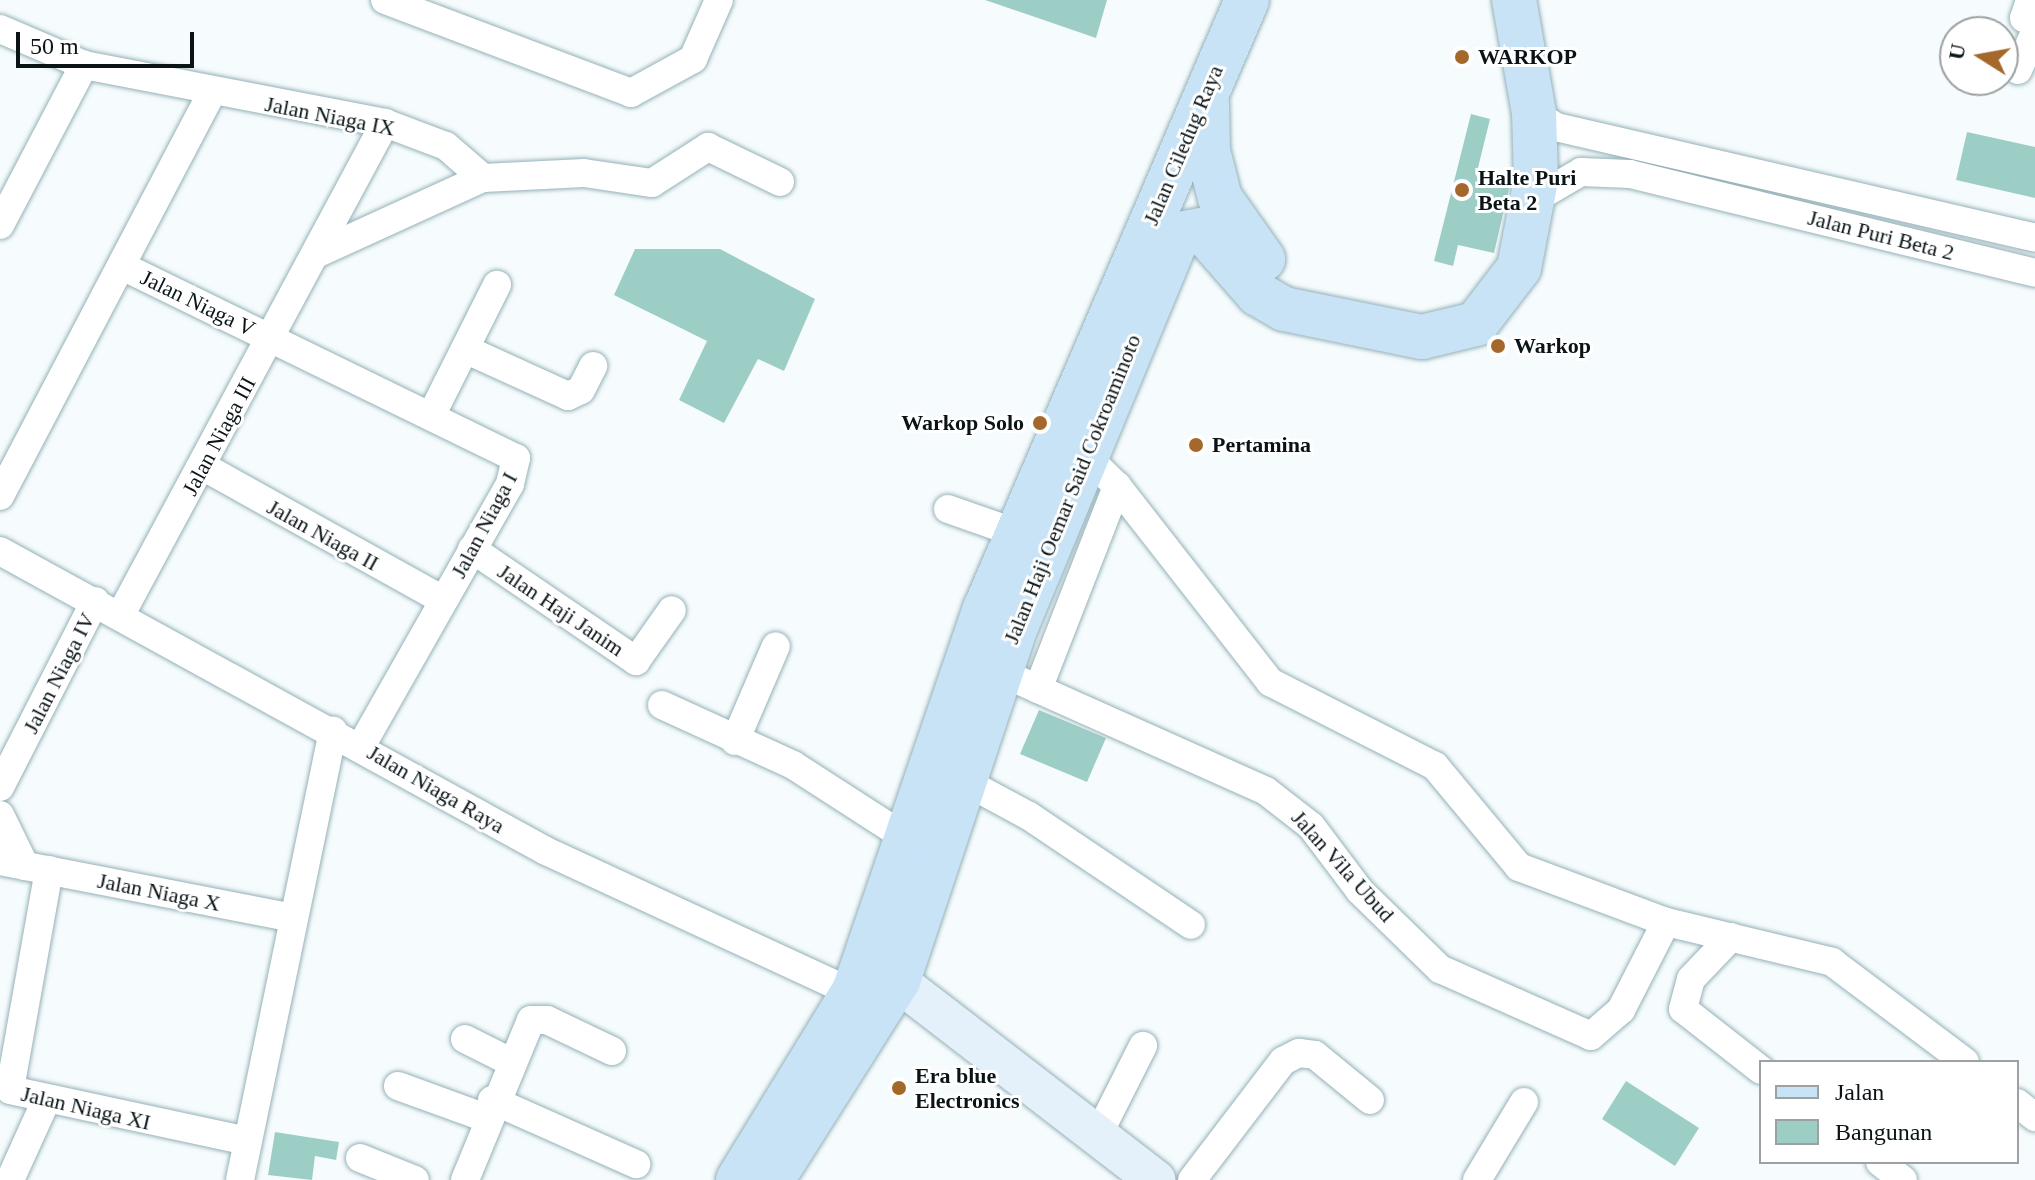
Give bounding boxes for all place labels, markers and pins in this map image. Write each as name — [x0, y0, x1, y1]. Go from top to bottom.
place label: WARKOP — [1478, 44, 1577, 70]
marker: WARKOP — [1453, 48, 1471, 66]
place label: Halte Puri Beta 2 — [1478, 164, 1576, 216]
marker: Halte Puri Beta 2 — [1453, 181, 1471, 199]
place label: Warkop — [1514, 333, 1591, 359]
marker: Warkop — [1489, 337, 1507, 355]
place label: Warkop Solo — [901, 410, 1024, 436]
marker: Warkop Solo — [1031, 414, 1049, 432]
place label: Pertamina — [1212, 432, 1311, 458]
marker: Pertamina — [1187, 436, 1205, 454]
place label: Era blue Electronics — [915, 1062, 1020, 1114]
marker: Era blue Electronics — [890, 1079, 908, 1097]

